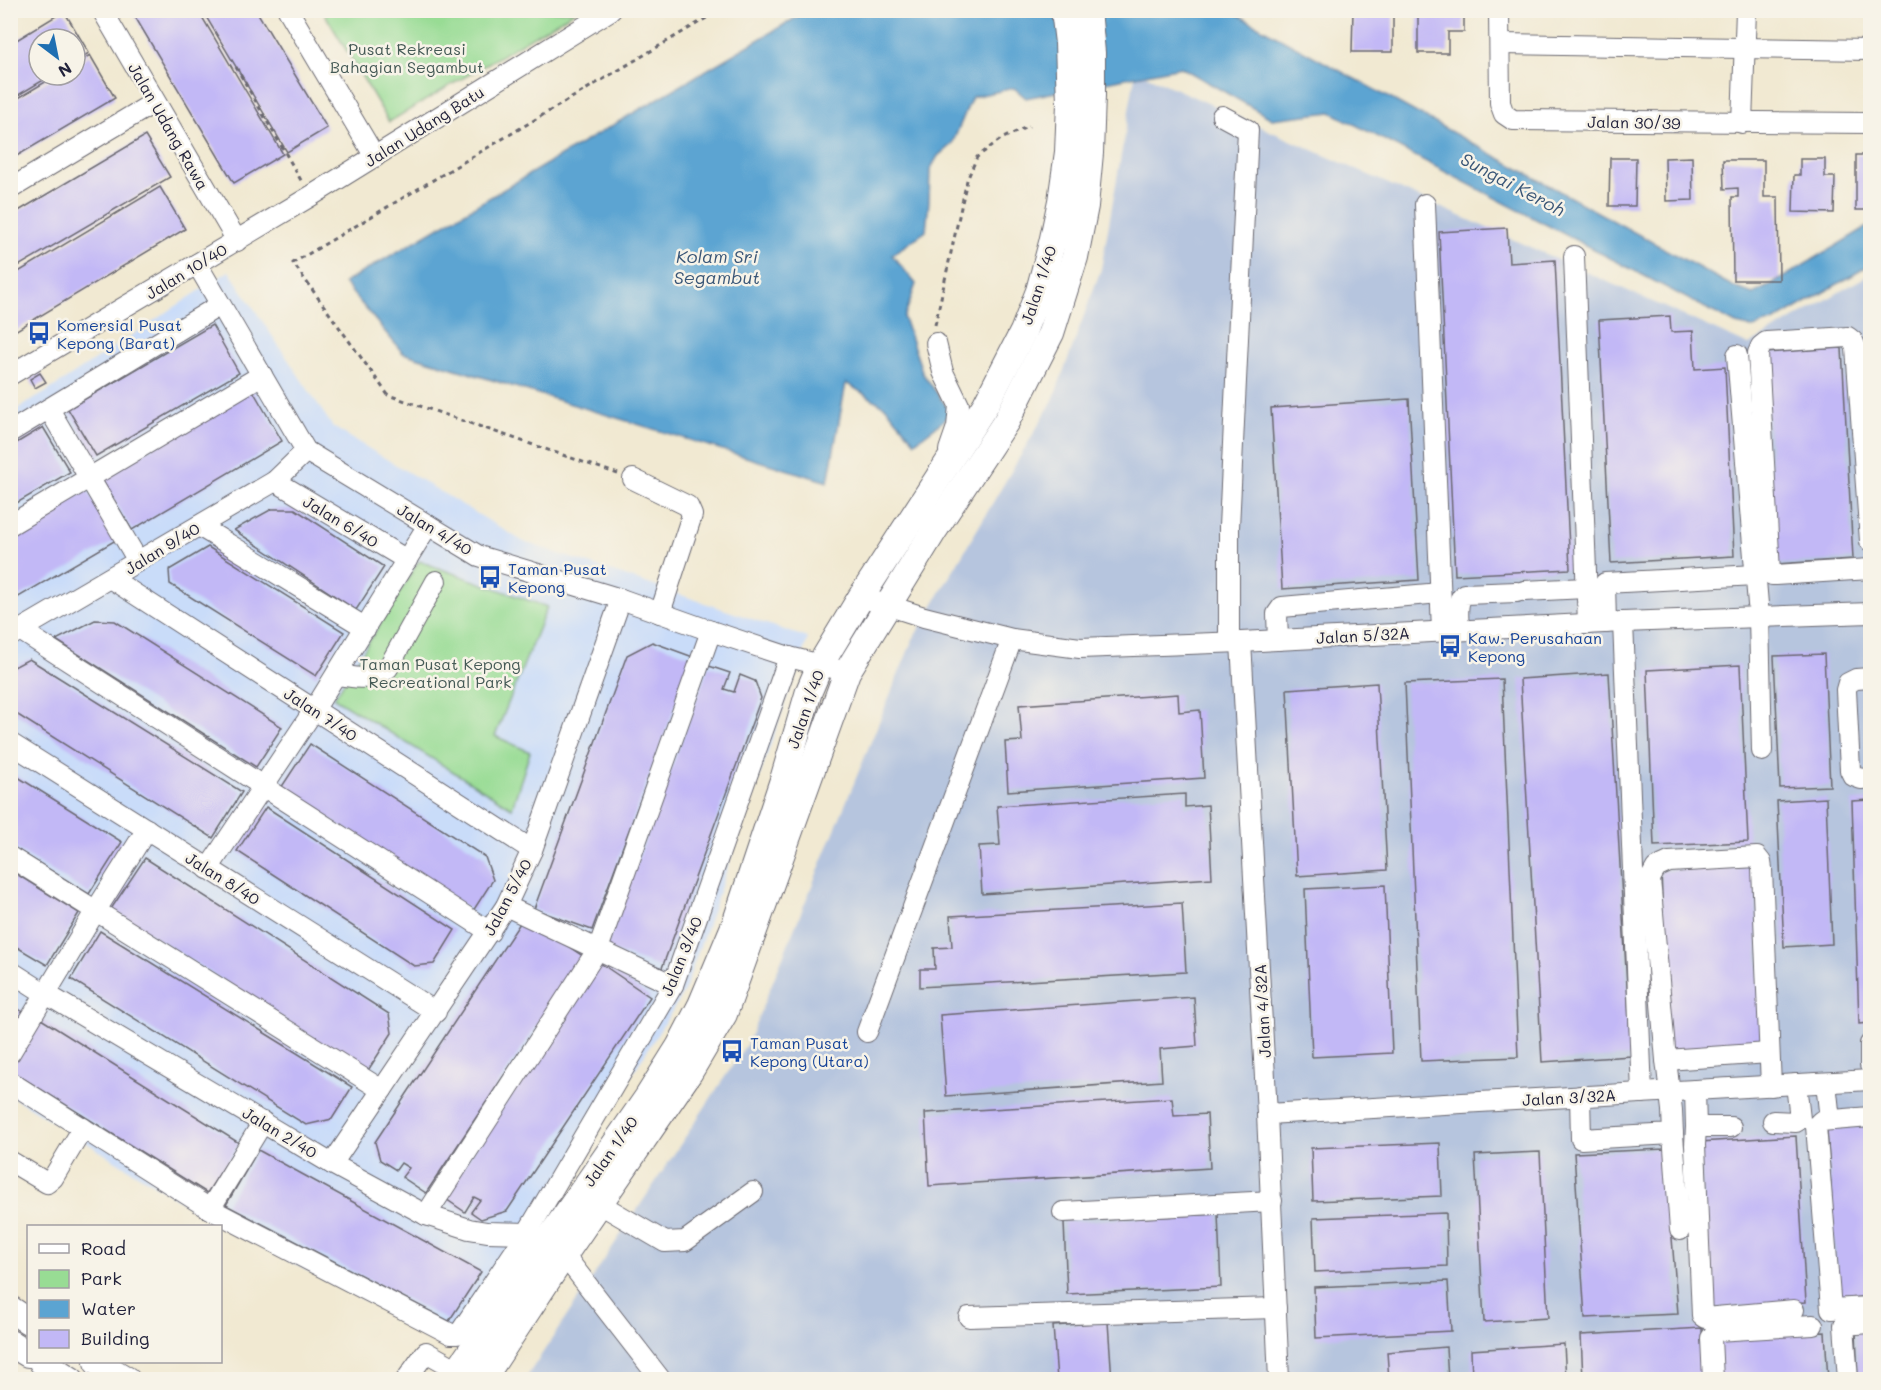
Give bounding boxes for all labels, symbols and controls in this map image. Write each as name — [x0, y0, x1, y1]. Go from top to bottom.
north arrow — [27, 27, 87, 87]
park label: Pusat Rekreasi Bahagian Segambut — [330, 38, 484, 77]
text: N — [54, 58, 76, 82]
street label: Jalan Udang Rawa — [124, 59, 214, 193]
street label: Jalan Udang Batu — [361, 81, 487, 171]
street label: Jalan 30/39 — [1587, 111, 1681, 133]
water label: Sungai Keroh — [1457, 146, 1569, 222]
street label: Jalan 10/40 — [141, 238, 231, 304]
street label: Jalan 1/40 — [1015, 243, 1061, 327]
water label: Kolam Sri Segambut — [674, 244, 760, 289]
place label: Komersial Pusat Kepong (Barat) — [57, 314, 182, 353]
bus stop icon: Komersial Pusat Kepong (Barat) — [26, 320, 52, 346]
street label: Jalan 6/40 — [300, 490, 383, 552]
street label: Jalan 4/40 — [394, 498, 476, 560]
street label: Jalan 9/40 — [121, 517, 203, 579]
place label: Taman Pusat Kepong — [508, 558, 607, 597]
bus stop icon: Taman Pusat Kepong — [477, 564, 503, 590]
street label: Jalan 5/32A — [1316, 622, 1410, 648]
place label: Kaw. Perusahaan Kepong — [1468, 627, 1602, 666]
bus stop icon: Kaw. Perusahaan Kepong — [1437, 633, 1463, 659]
park label: Taman Pusat Kepong Recreational Park — [359, 653, 521, 692]
street label: Jalan 1/40 — [782, 667, 828, 751]
street label: Jalan 7/40 — [280, 683, 362, 746]
street label: Jalan 8/40 — [182, 847, 264, 909]
street label: Jalan 5/40 — [478, 855, 536, 939]
street label: Jalan 3/40 — [656, 913, 706, 999]
street label: Jalan 4/32A — [1249, 964, 1275, 1058]
place label: Taman Pusat Kepong (Utara) — [750, 1032, 869, 1071]
bus stop icon: Taman Pusat Kepong (Utara) — [719, 1038, 745, 1064]
street label: Jalan 3/32A — [1522, 1084, 1616, 1110]
street label: Jalan 2/40 — [239, 1102, 321, 1163]
street label: Jalan 1/40 — [578, 1111, 642, 1190]
legend — [27, 1225, 222, 1363]
text: Road — [81, 1236, 126, 1260]
text: Park — [81, 1266, 122, 1290]
text: Water — [81, 1296, 136, 1320]
text: Building — [81, 1326, 149, 1350]

